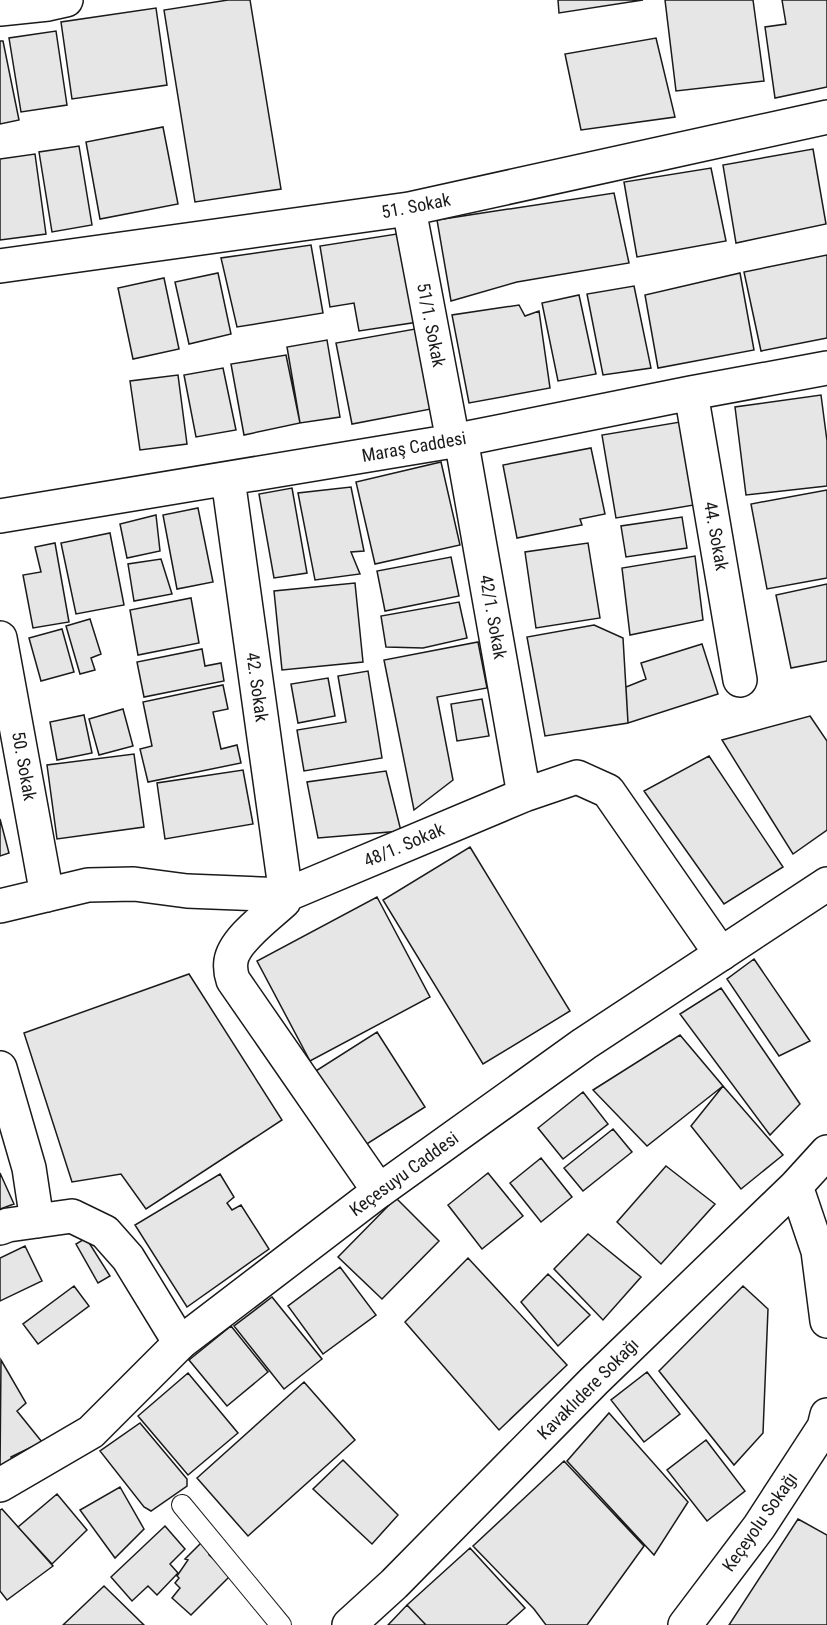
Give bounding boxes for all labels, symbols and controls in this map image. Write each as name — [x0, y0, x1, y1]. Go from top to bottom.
street label: 51. Sokak — [380, 189, 452, 222]
street label: 51/1. Sokak — [413, 281, 450, 369]
street label: Maraş Caddesi — [360, 427, 468, 466]
street label: 44. Sokak — [700, 500, 733, 572]
street label: 42/1. Sokak — [476, 573, 511, 661]
street label: 42. Sokak — [242, 651, 273, 723]
street label: 50. Sokak — [8, 730, 41, 802]
street label: 48/1. Sokak — [360, 818, 447, 871]
street label: Keçesuyu Caddesi — [345, 1127, 462, 1220]
street label: Kavaklıdere Sokağı — [533, 1334, 643, 1444]
street label: Keçeyolu Sokağı — [718, 1468, 802, 1575]

